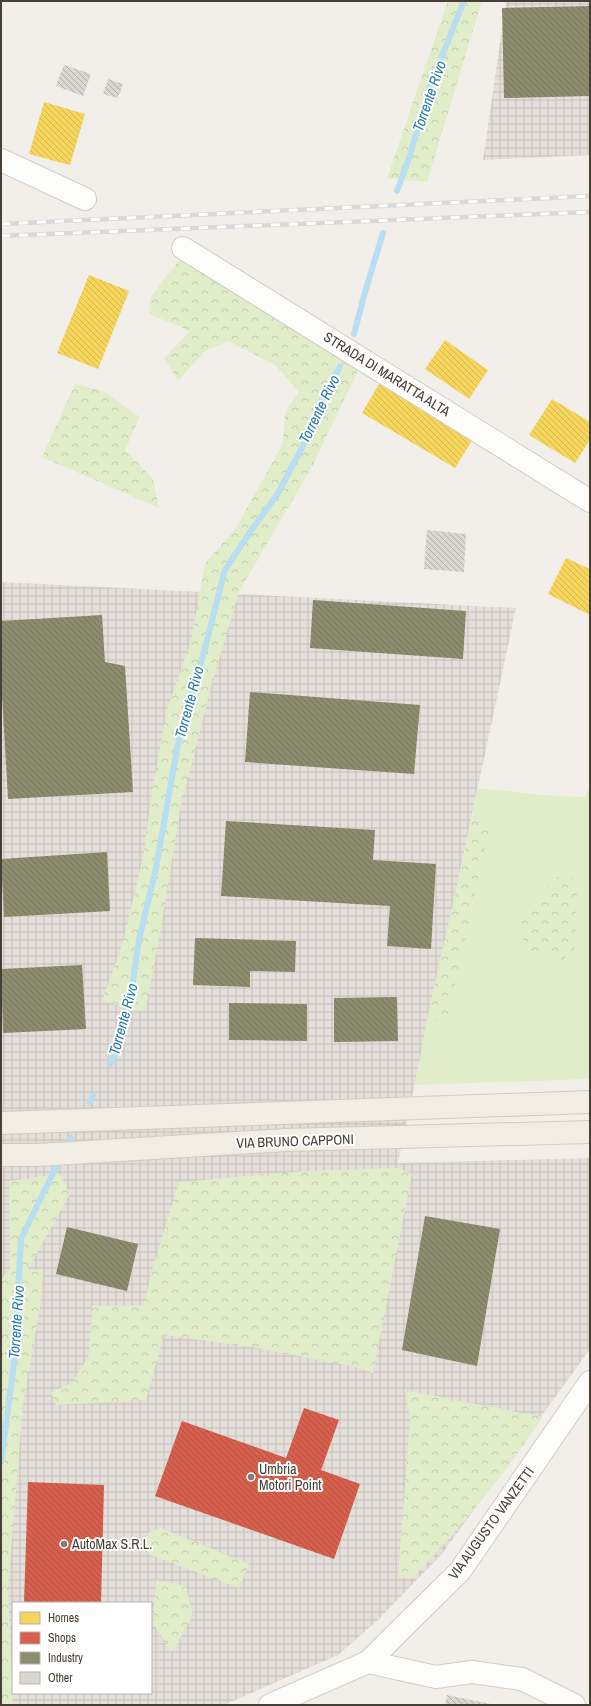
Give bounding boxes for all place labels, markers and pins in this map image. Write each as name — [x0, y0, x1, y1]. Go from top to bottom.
place label: Umbria Motori Point — [259, 1460, 322, 1494]
marker: Umbria Motori Point — [246, 1472, 256, 1482]
place label: AutoMax S.R.L. — [71, 1535, 152, 1553]
marker: AutoMax S.R.L. — [59, 1539, 69, 1549]

